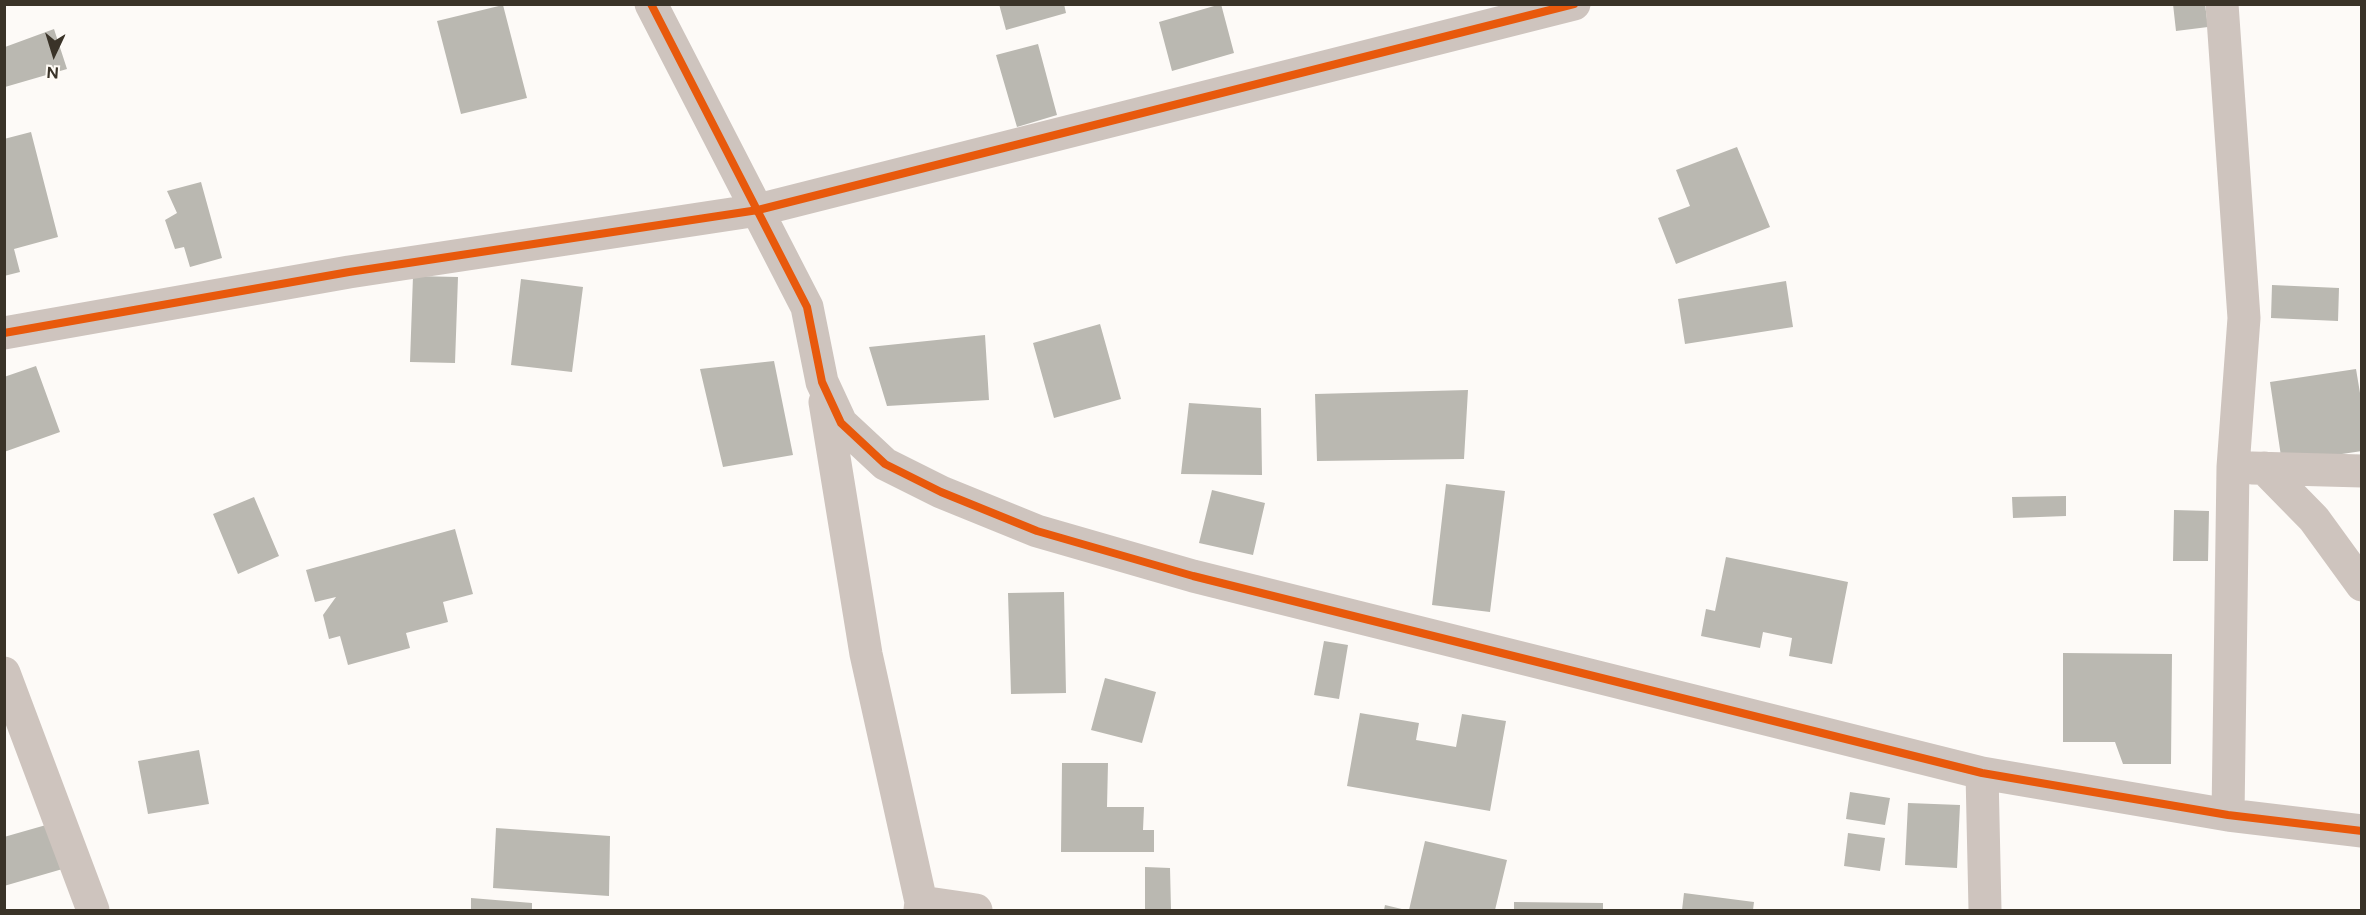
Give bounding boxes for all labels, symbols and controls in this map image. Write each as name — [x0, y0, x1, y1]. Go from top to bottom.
north arrow — [24, 24, 84, 84]
text: N — [46, 63, 60, 82]

